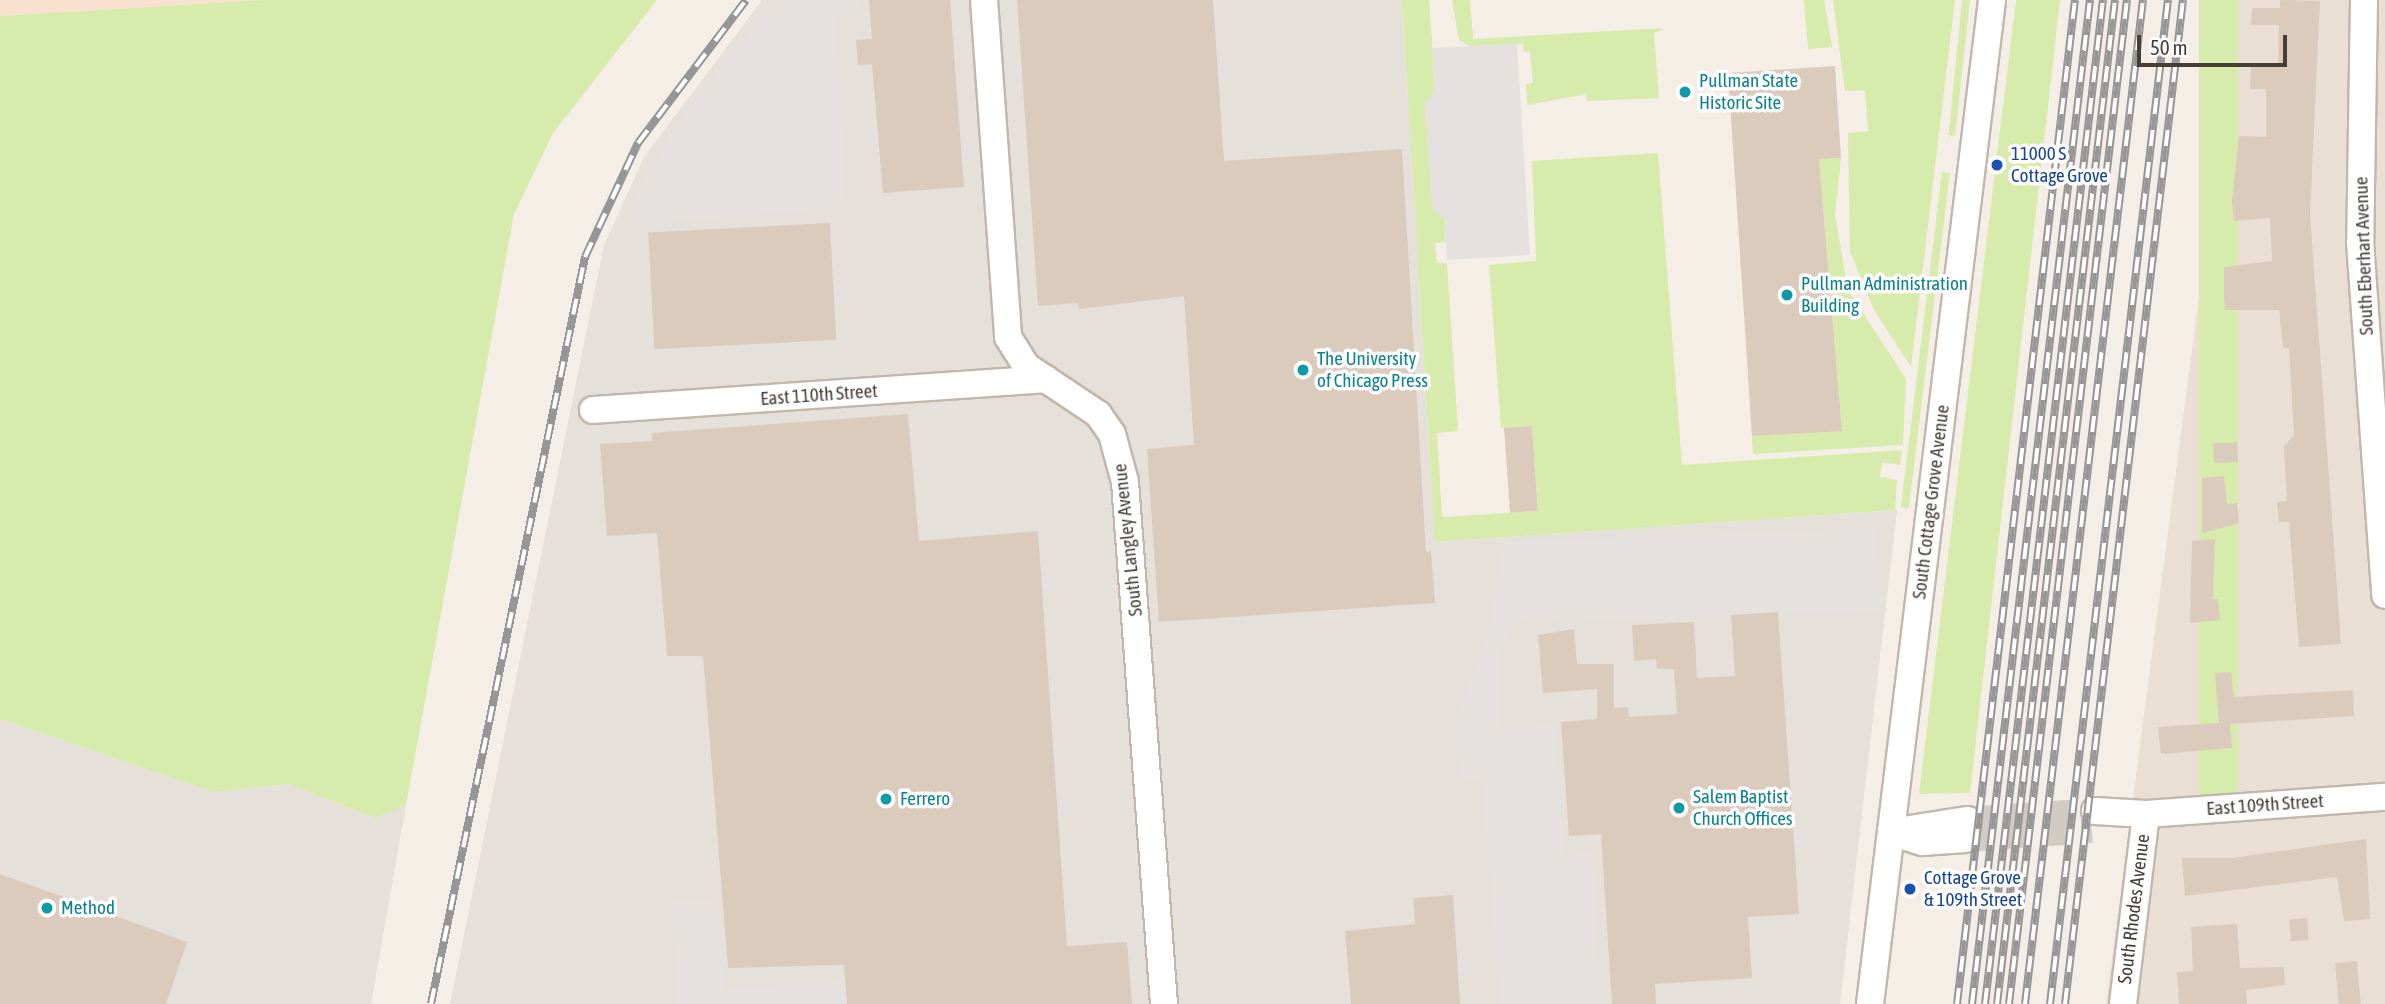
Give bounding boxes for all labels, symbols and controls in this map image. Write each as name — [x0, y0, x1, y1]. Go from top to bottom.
scale bar — [2140, 21, 2290, 65]
text: 50 m — [2150, 35, 2188, 59]
place label: Pullman State Historic Site — [1699, 70, 1798, 114]
marker: Pullman State Historic Site — [1677, 84, 1693, 100]
place label: 11000 S Cottage Grove — [2011, 143, 2108, 187]
marker: 11000 S Cottage Grove — [1989, 157, 2005, 173]
street label: South Eberhart Avenue — [2350, 176, 2378, 336]
place label: Pullman Administration Building — [1801, 273, 1968, 317]
marker: Pullman Administration Building — [1779, 287, 1795, 303]
place label: The University of Chicago Press — [1317, 348, 1428, 392]
marker: The University of Chicago Press — [1295, 362, 1311, 378]
street label: East 110th Street — [760, 380, 878, 410]
street label: South Cottage Grove Avenue — [1908, 404, 1954, 600]
street label: South Langley Avenue — [1109, 463, 1147, 617]
place label: Salem Baptist Church Offices — [1693, 786, 1793, 830]
place label: Ferrero — [900, 788, 950, 810]
street label: East 109th Street — [2206, 790, 2324, 820]
marker: Ferrero — [878, 791, 894, 807]
marker: Salem Baptist Church Offices — [1671, 800, 1687, 816]
street label: South Rhodes Avenue — [2114, 833, 2154, 985]
place label: Cottage Grove & 109th Street — [1924, 867, 2022, 911]
marker: Cottage Grove & 109th Street — [1902, 881, 1918, 897]
place label: Method — [61, 897, 115, 919]
marker: Method — [39, 900, 55, 916]

